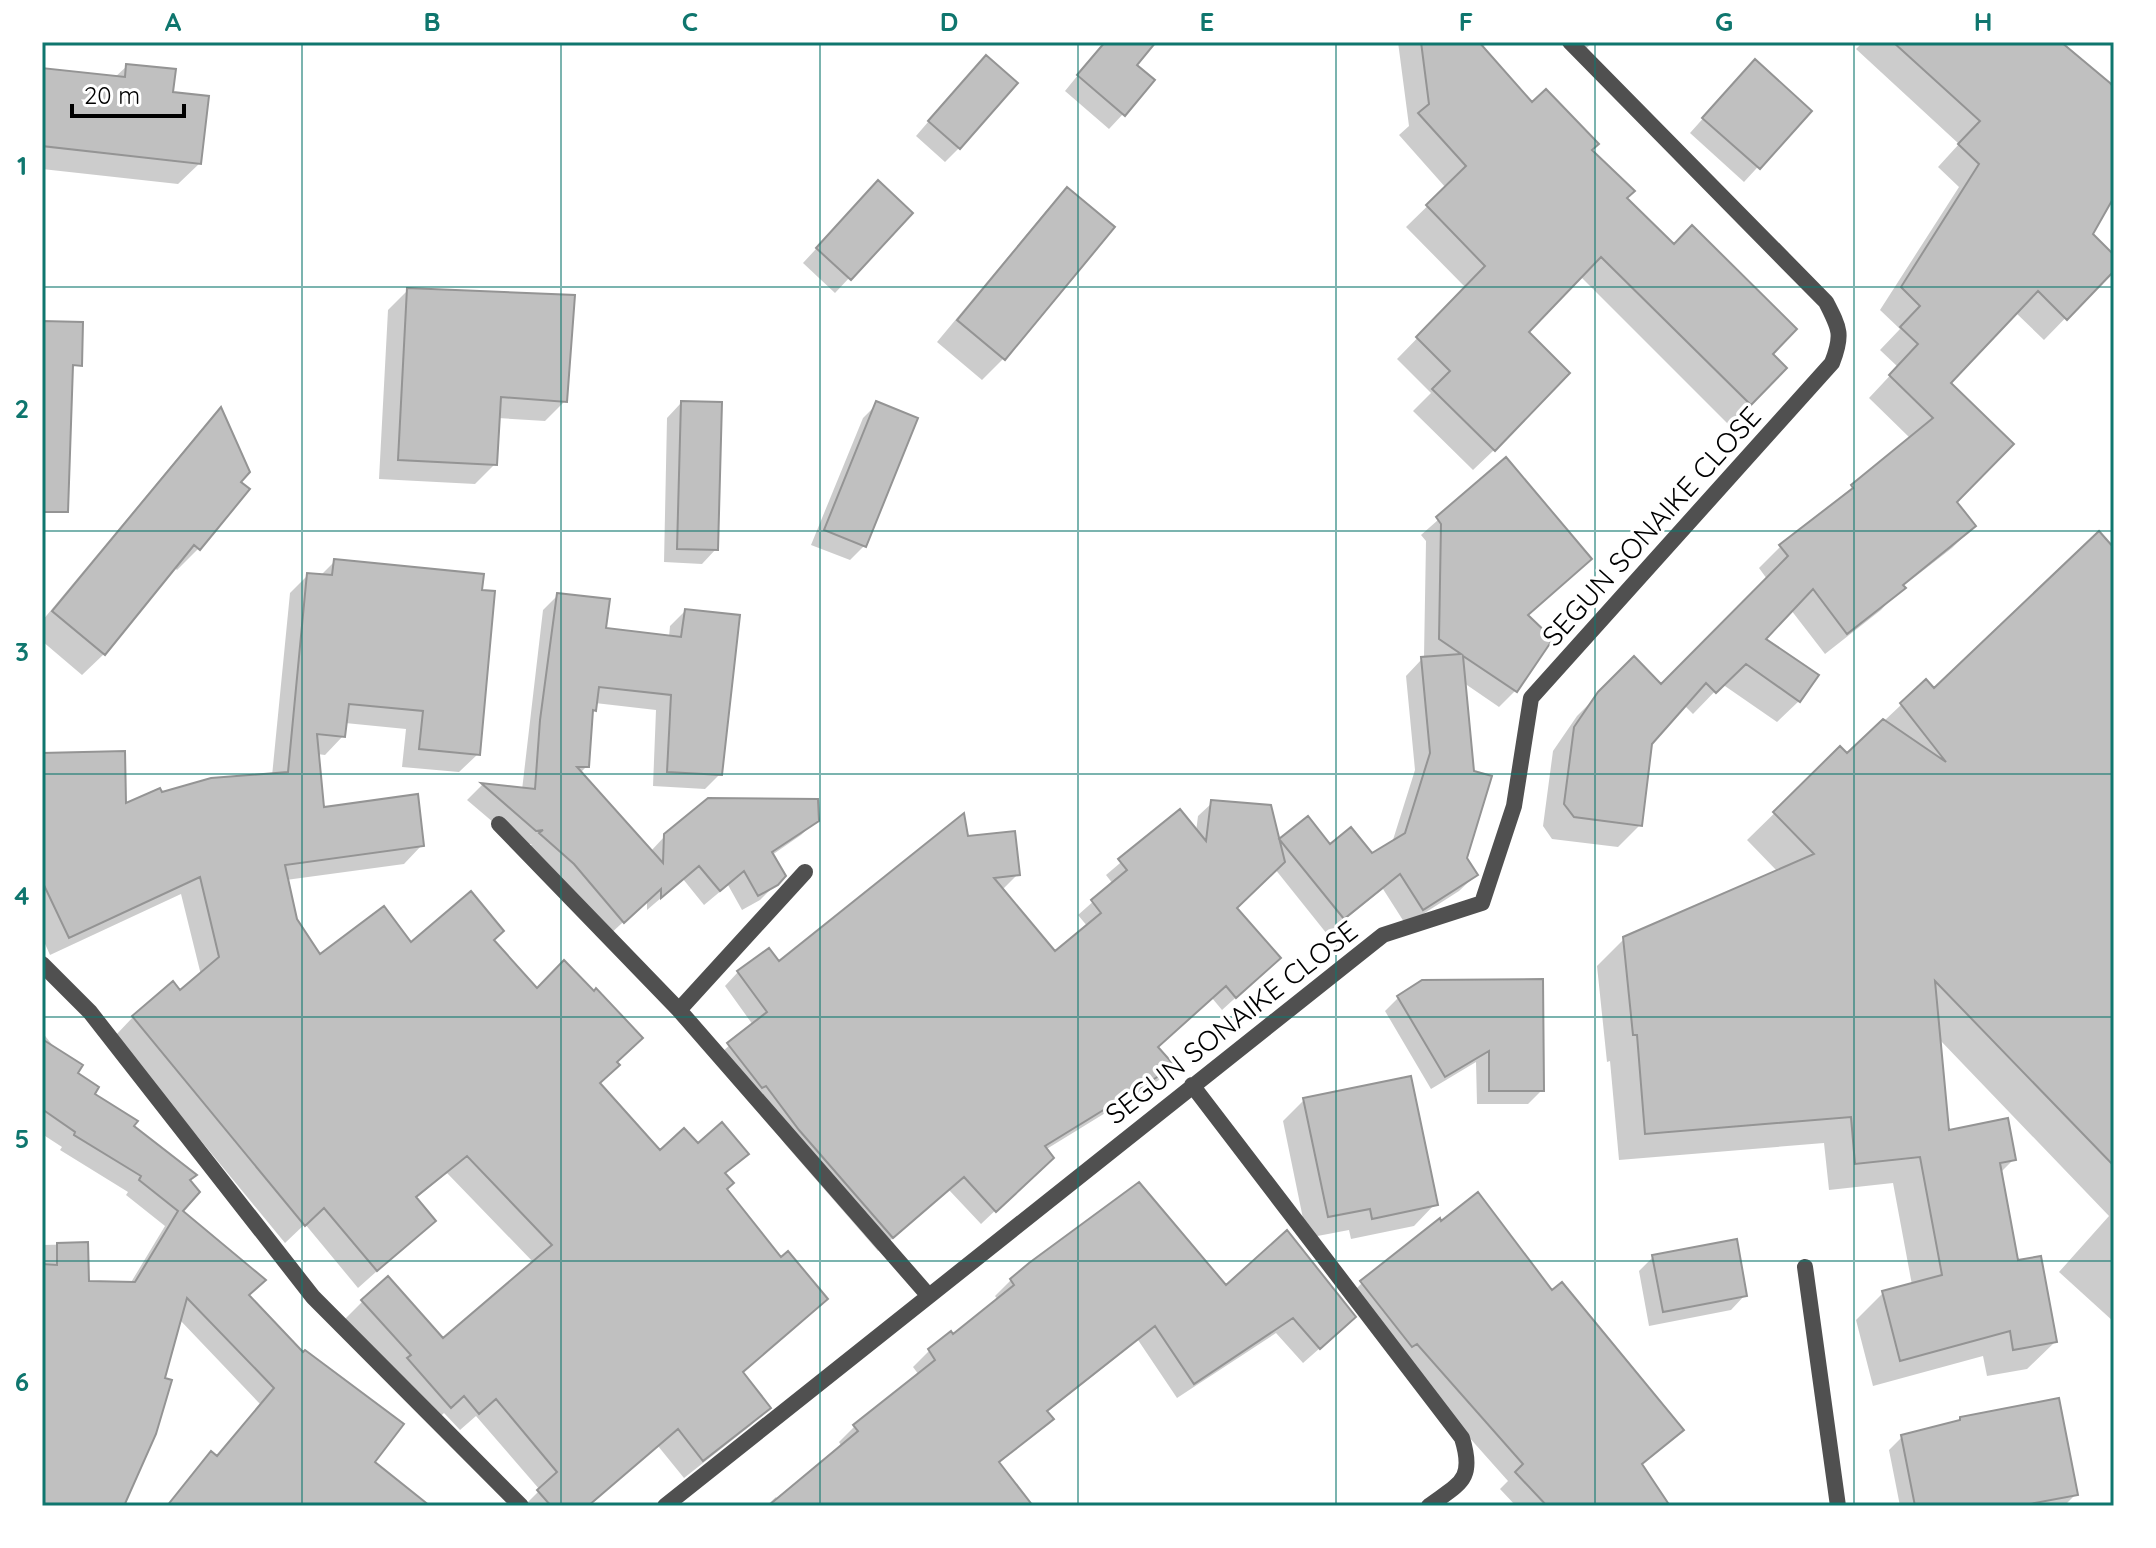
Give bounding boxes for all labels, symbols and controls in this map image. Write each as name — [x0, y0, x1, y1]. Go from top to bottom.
text: A — [165, 5, 182, 38]
text: B — [423, 5, 441, 38]
text: C — [682, 5, 698, 38]
text: D — [940, 5, 958, 38]
text: E — [1200, 5, 1214, 38]
text: F — [1459, 5, 1473, 38]
text: G — [1715, 5, 1733, 38]
text: H — [1974, 5, 1992, 38]
scale bar — [72, 68, 184, 118]
text: 20 m — [84, 80, 140, 110]
text: 1 — [17, 149, 27, 182]
text: 2 — [15, 392, 29, 425]
street label: SEGUN SONAIKE CLOSE — [1534, 399, 1768, 653]
text: 3 — [15, 635, 29, 668]
text: 4 — [14, 879, 30, 912]
street label: SEGUN SONAIKE CLOSE — [1098, 913, 1364, 1131]
text: 5 — [15, 1122, 29, 1155]
text: 6 — [15, 1365, 29, 1398]

